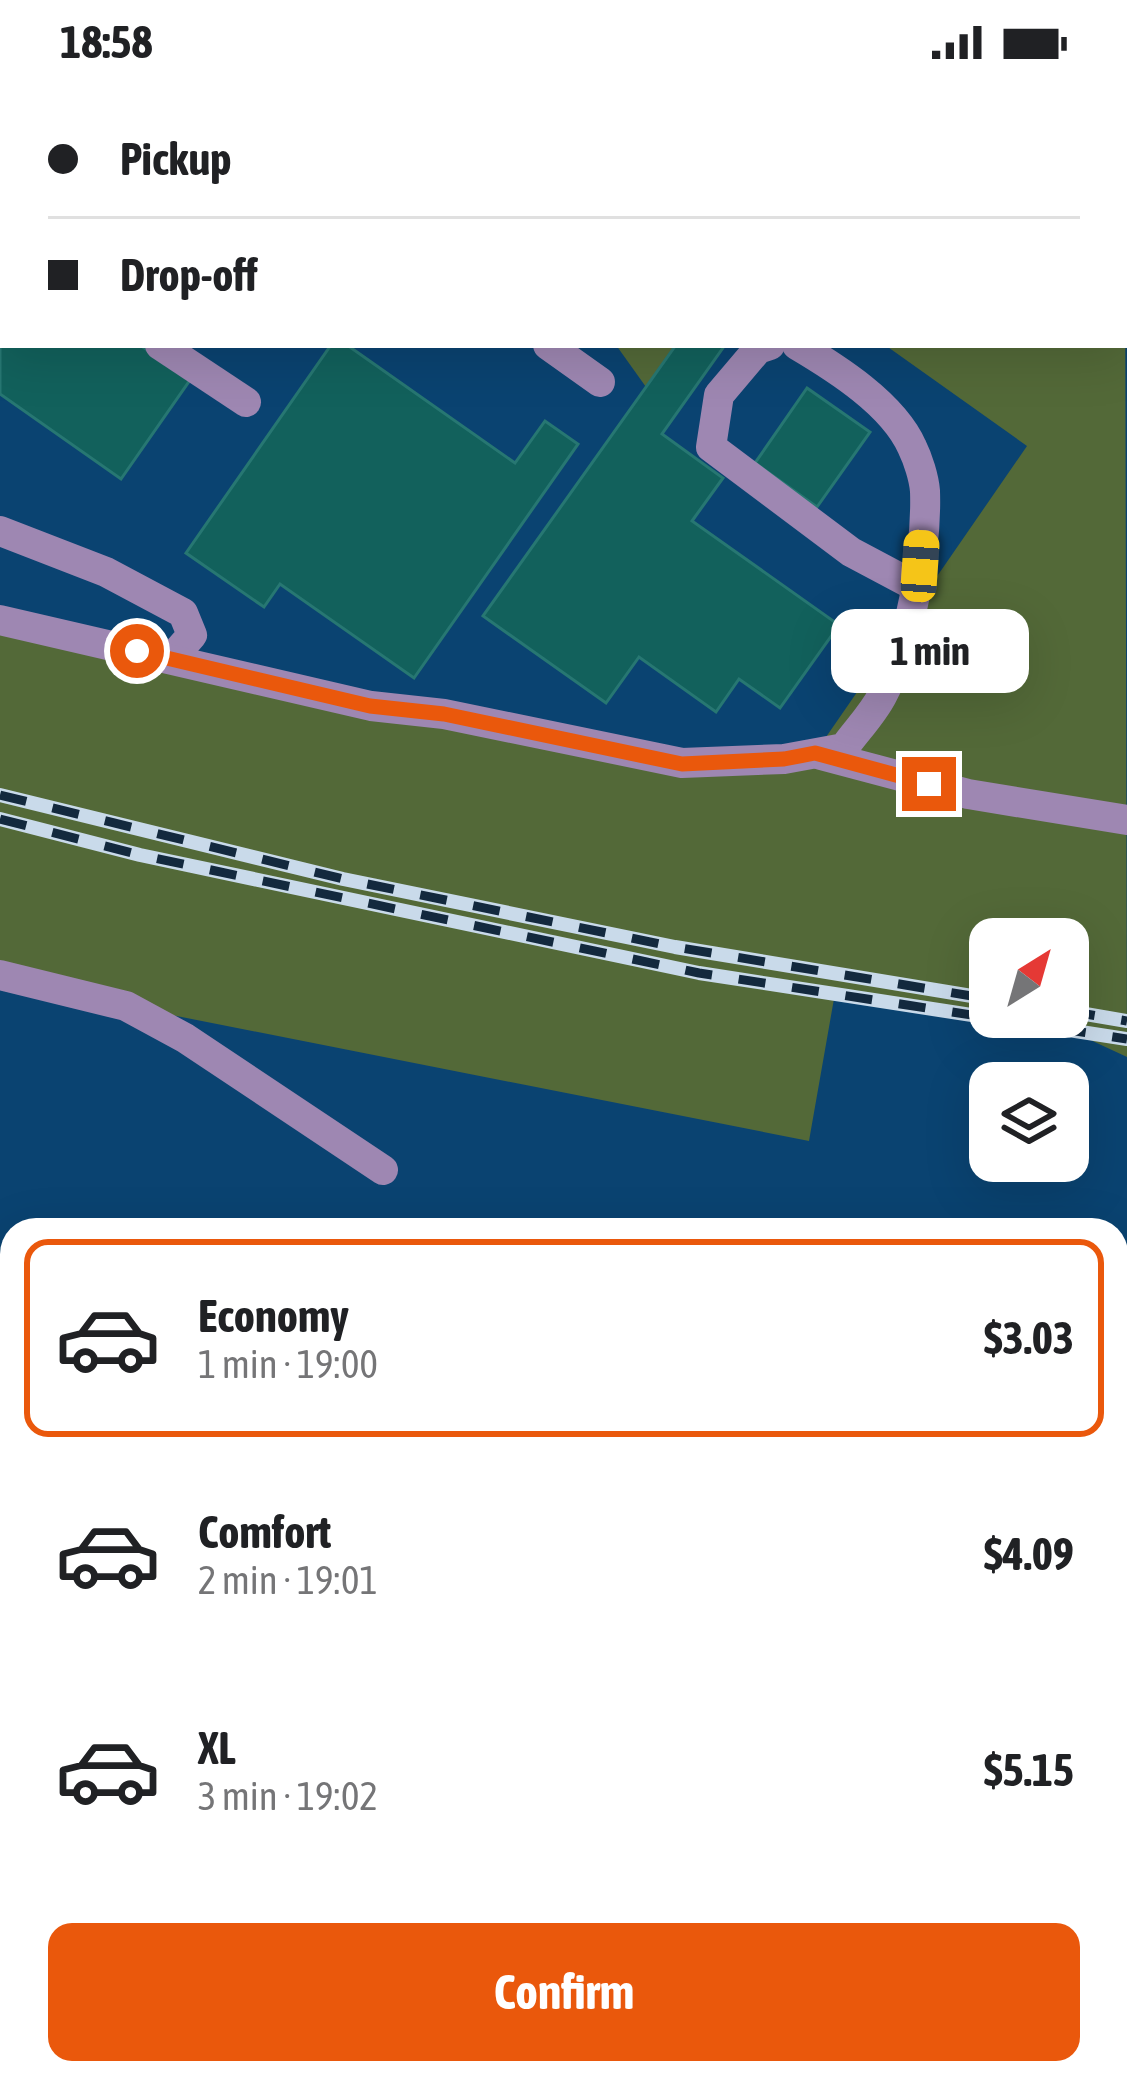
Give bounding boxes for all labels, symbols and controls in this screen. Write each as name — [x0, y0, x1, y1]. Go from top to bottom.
text: 18:58 — [60, 16, 153, 68]
text: Pickup — [120, 133, 231, 185]
text: Drop-off — [120, 249, 258, 301]
car — [900, 529, 940, 603]
callout: 1 min — [830, 610, 1028, 694]
route start — [110, 624, 164, 678]
text: 1 min — [890, 629, 970, 673]
route end — [902, 757, 956, 811]
north arrow — [969, 918, 1089, 1038]
map controls — [969, 918, 1089, 1182]
button: layers — [969, 1062, 1089, 1182]
icon: car — [54, 1284, 162, 1392]
text: Economy — [198, 1290, 349, 1342]
text: $3.03 — [984, 1312, 1074, 1364]
text: 1 min · 19:00 — [198, 1342, 378, 1386]
icon: car — [54, 1500, 162, 1608]
text: Comfort — [198, 1506, 331, 1558]
text: $4.09 — [984, 1528, 1074, 1580]
text: 2 min · 19:01 — [198, 1558, 378, 1602]
icon: car — [54, 1716, 162, 1824]
text: XL — [198, 1722, 236, 1774]
text: $5.15 — [984, 1744, 1074, 1796]
text: 3 min · 19:02 — [198, 1774, 378, 1818]
button: Confirm — [48, 1923, 1080, 2061]

